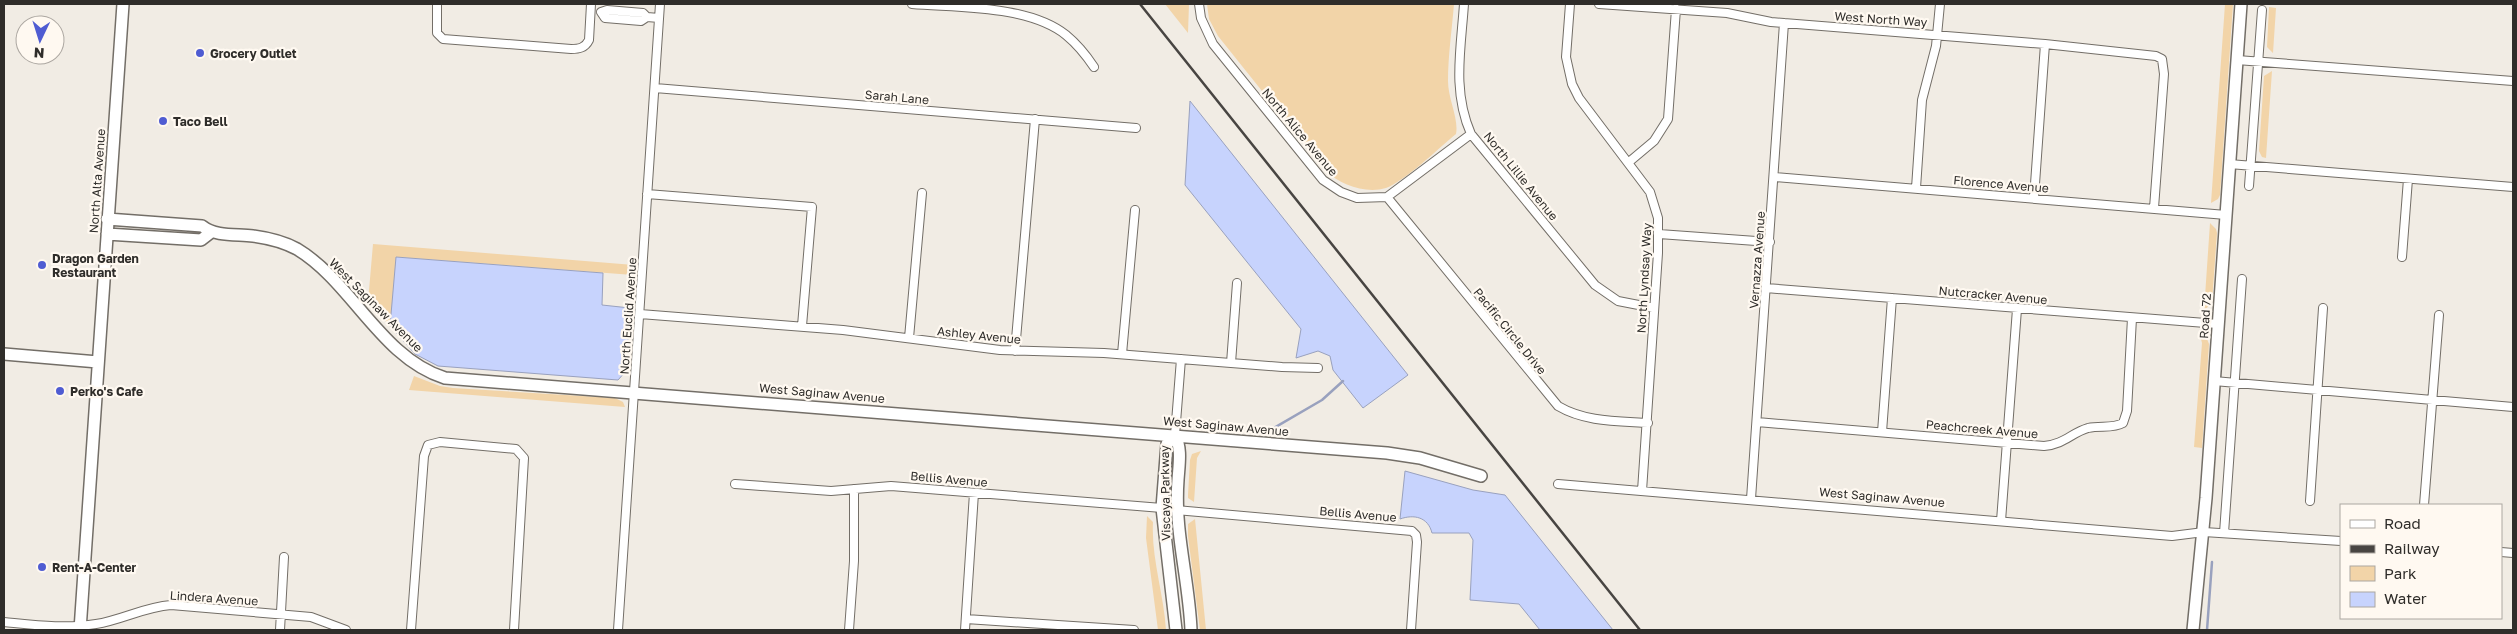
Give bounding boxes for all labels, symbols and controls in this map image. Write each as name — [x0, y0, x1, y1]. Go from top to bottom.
street label: West North Way — [1834, 8, 1928, 30]
north arrow — [15, 15, 65, 65]
text: N — [33, 45, 45, 62]
place label: Grocery Outlet — [210, 46, 297, 61]
marker: Grocery Outlet — [194, 47, 206, 59]
street label: North Alice Avenue — [1259, 85, 1341, 179]
street label: Sarah Lane — [864, 87, 930, 107]
place label: Taco Bell — [173, 114, 227, 129]
marker: Taco Bell — [157, 115, 169, 127]
street label: North Alta Avenue — [86, 128, 108, 234]
street label: North Lillie Avenue — [1481, 129, 1561, 223]
street label: Florence Avenue — [1953, 172, 2049, 196]
street label: Vernazza Avenue — [1746, 211, 1768, 309]
street label: North Lyndsay Way — [1634, 222, 1654, 334]
place label: Dragon Garden Restaurant — [52, 251, 139, 280]
street label: West Saginaw Avenue — [326, 255, 426, 355]
street label: North Euclid Avenue — [616, 257, 640, 375]
marker: Dragon Garden Restaurant — [36, 259, 48, 271]
street label: Nutcracker Avenue — [1938, 283, 2048, 307]
street label: Pacific Circle Drive — [1470, 285, 1550, 377]
street label: Road 72 — [2196, 293, 2214, 339]
street label: Ashley Avenue — [936, 323, 1022, 347]
street label: West Saginaw Avenue — [758, 380, 886, 406]
place label: Perko's Cafe — [70, 384, 143, 399]
marker: Perko's Cafe — [54, 385, 66, 397]
street label: West Saginaw Avenue — [1162, 413, 1290, 439]
street label: Peachcreek Avenue — [1925, 417, 2039, 441]
street label: Viscaya Parkway — [1157, 445, 1173, 541]
street label: Bellis Avenue — [910, 468, 988, 490]
street label: West Saginaw Avenue — [1818, 484, 1946, 510]
street label: Bellis Avenue — [1319, 503, 1397, 525]
legend — [2340, 504, 2502, 619]
text: Road — [2384, 514, 2421, 532]
text: Railway — [2384, 539, 2440, 557]
place label: Rent-A-Center — [52, 560, 136, 575]
marker: Rent-A-Center — [36, 561, 48, 573]
text: Park — [2384, 564, 2417, 582]
street label: Lindera Avenue — [169, 587, 259, 609]
text: Water — [2384, 589, 2427, 607]

